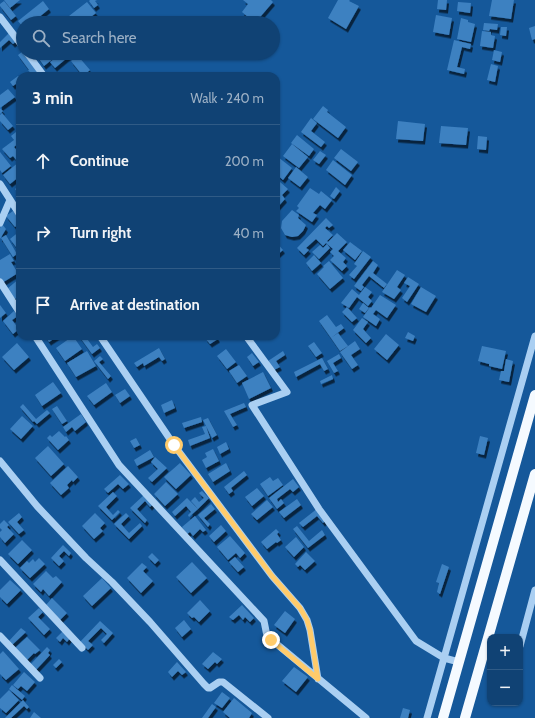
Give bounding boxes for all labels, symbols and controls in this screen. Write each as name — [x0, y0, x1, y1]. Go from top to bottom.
search box — [16, 16, 280, 60]
icon: search — [30, 27, 52, 49]
text: Search here — [62, 29, 137, 47]
text: 3 min — [32, 88, 73, 108]
text: Walk · 240 m — [190, 90, 264, 106]
icon: ahead — [32, 150, 54, 172]
text: Continue — [70, 152, 129, 170]
text: 200 m — [225, 153, 264, 169]
icon: right — [32, 222, 54, 244]
text: Turn right — [70, 224, 131, 242]
text: 40 m — [233, 225, 264, 241]
icon: arrive — [32, 294, 54, 316]
text: Arrive at destination — [70, 296, 200, 314]
route start — [165, 436, 183, 454]
route end — [262, 631, 280, 649]
map controls — [487, 634, 523, 706]
button: + — [487, 634, 523, 670]
button: − — [487, 670, 523, 706]

